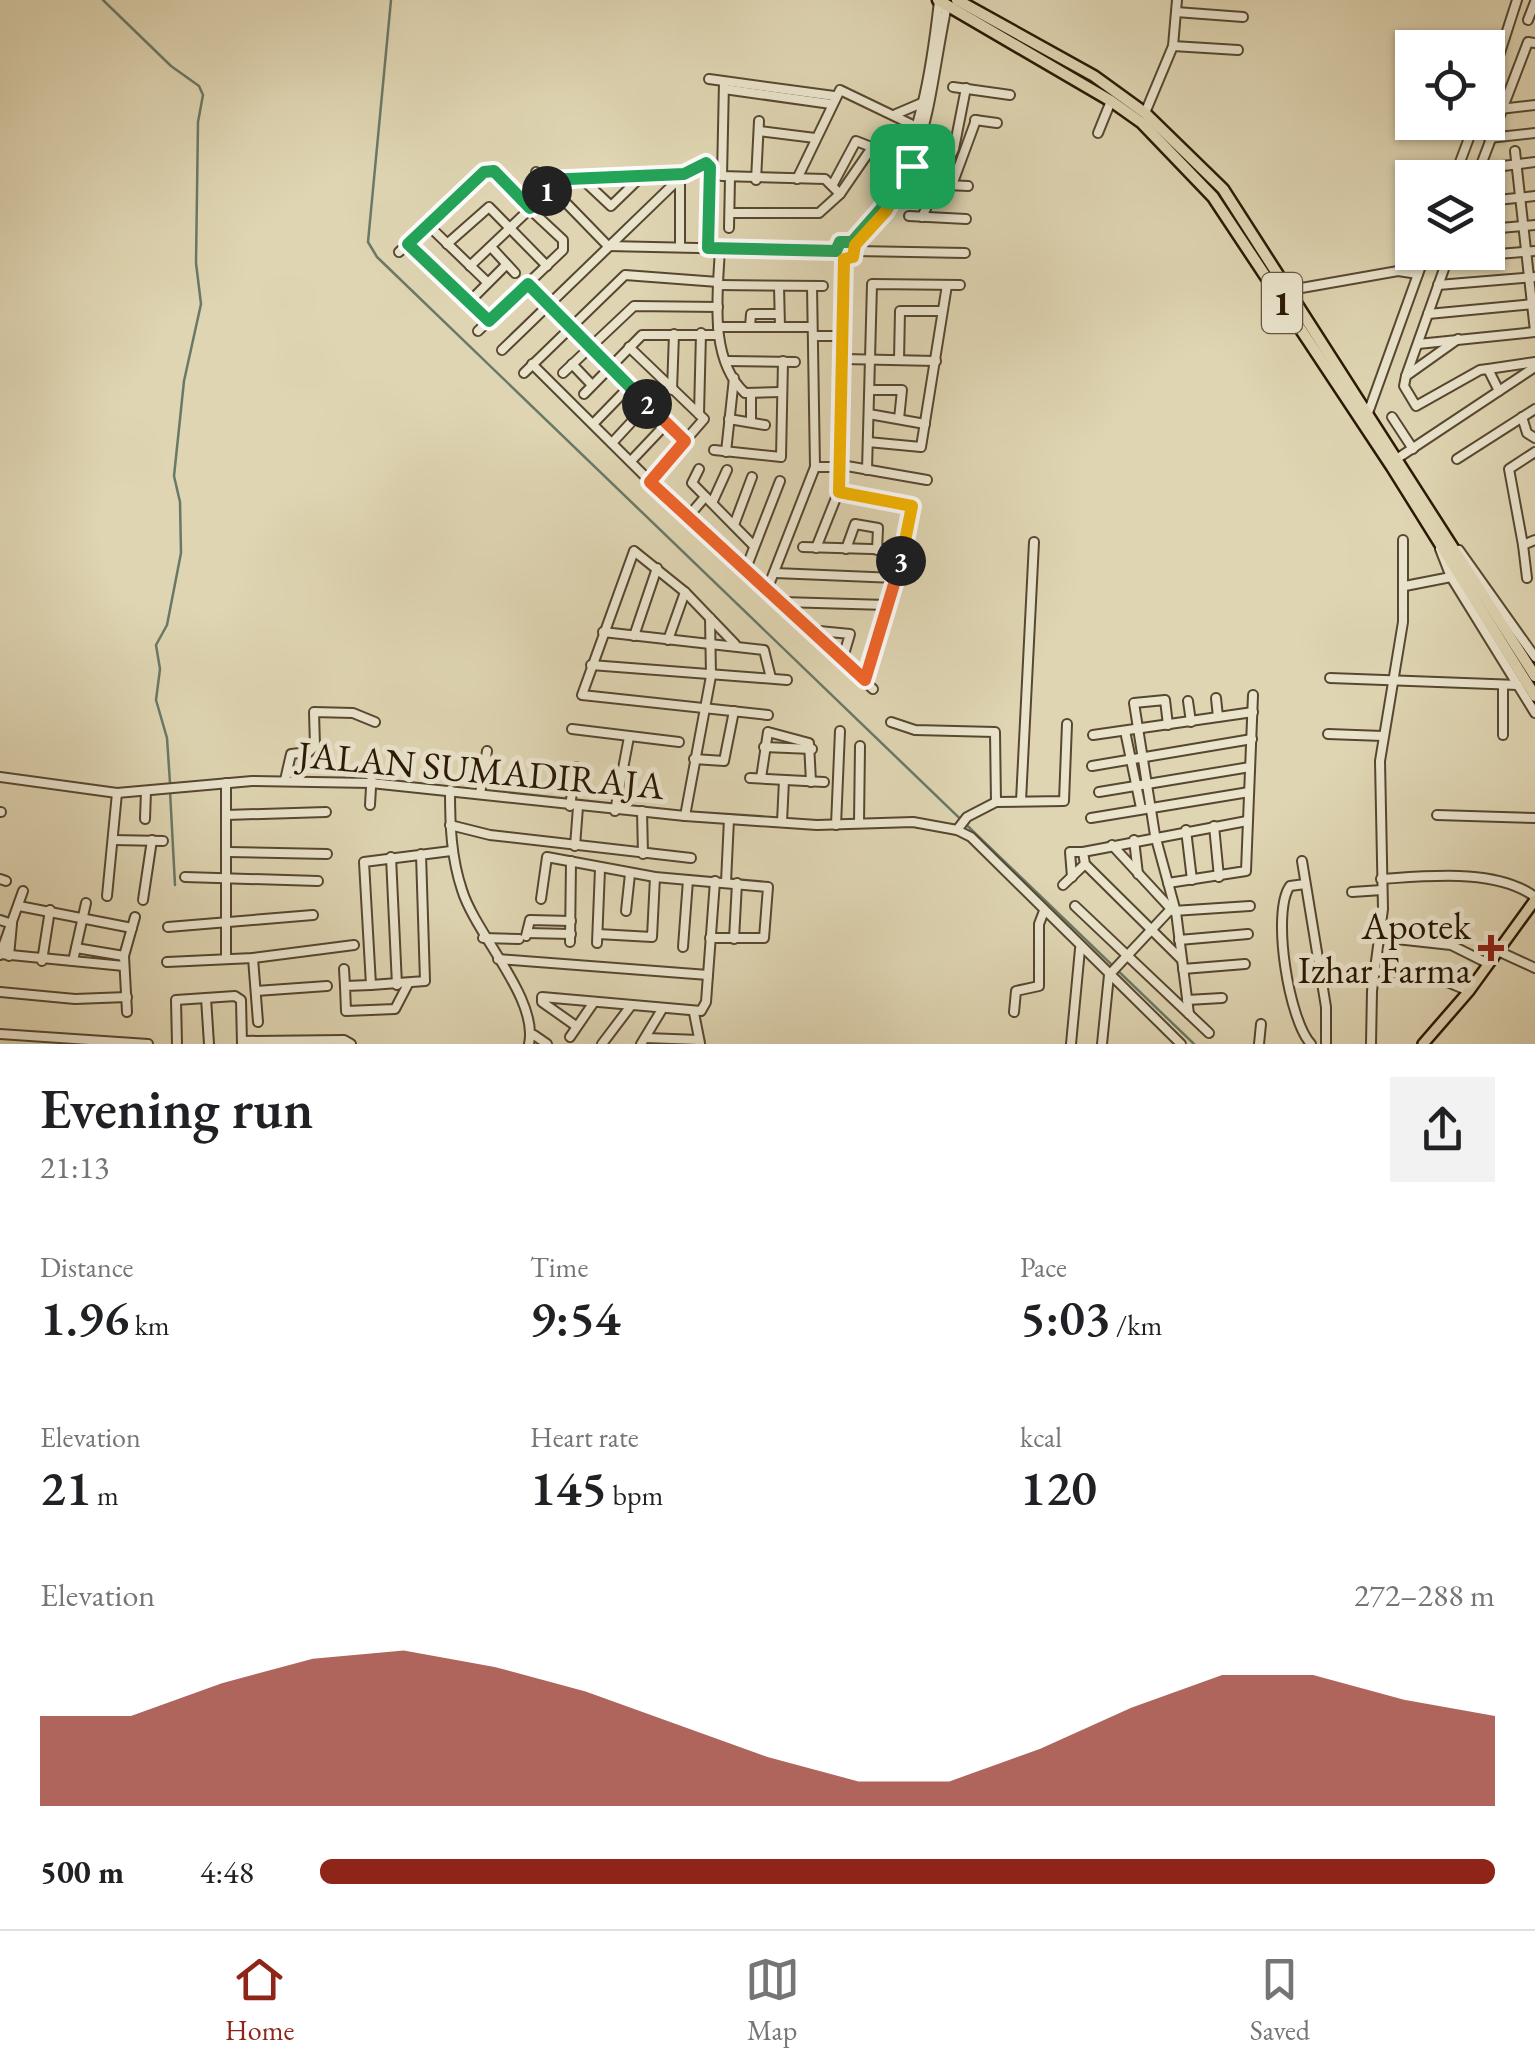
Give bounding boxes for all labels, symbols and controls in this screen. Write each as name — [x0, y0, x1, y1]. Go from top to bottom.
map controls — [1395, 30, 1505, 270]
button: locate — [1395, 30, 1505, 140]
pin — [870, 124, 955, 209]
icon: arrive — [885, 139, 940, 194]
button: layers — [1395, 160, 1505, 270]
pin: 1 — [522, 166, 572, 216]
text: 1 — [540, 173, 554, 209]
road number: 1 — [1262, 273, 1302, 333]
pin: 2 — [622, 379, 672, 429]
text: 2 — [640, 386, 654, 422]
pin: 3 — [876, 536, 926, 586]
text: 3 — [894, 543, 908, 579]
street label: JALAN SUMADIRAJA — [293, 729, 667, 810]
place label: Apotek Izhar Farma — [1298, 901, 1472, 994]
marker: Apotek Izhar Farma — [1480, 937, 1502, 959]
text: Evening run — [40, 1073, 313, 1144]
button: share — [1390, 1077, 1495, 1182]
text: 21:13 — [40, 1146, 109, 1188]
text: Distance — [40, 1249, 134, 1285]
text: Time — [530, 1249, 588, 1285]
text: Pace — [1020, 1249, 1067, 1285]
text: 1.96 — [40, 1285, 129, 1350]
text: 9:54 — [530, 1285, 621, 1350]
text: 5:03 — [1020, 1285, 1111, 1350]
text: km — [129, 1307, 170, 1343]
text: /km — [1111, 1307, 1162, 1343]
text: Elevation — [40, 1419, 141, 1455]
text: Heart rate — [530, 1419, 639, 1455]
text: kcal — [1020, 1419, 1062, 1455]
text: 21 — [40, 1455, 91, 1520]
text: 145 — [530, 1455, 607, 1520]
text: 120 — [1020, 1455, 1097, 1520]
text: m — [91, 1477, 119, 1513]
text: bpm — [607, 1477, 663, 1513]
text: Elevation — [40, 1574, 155, 1616]
text: 272–288 m — [1354, 1574, 1495, 1616]
text: 500 m — [40, 1851, 124, 1893]
text: 4:48 — [200, 1851, 254, 1893]
tab: Home — [225, 1952, 294, 2048]
tab: Map — [745, 1952, 800, 2048]
tab: Saved — [1250, 1952, 1310, 2048]

